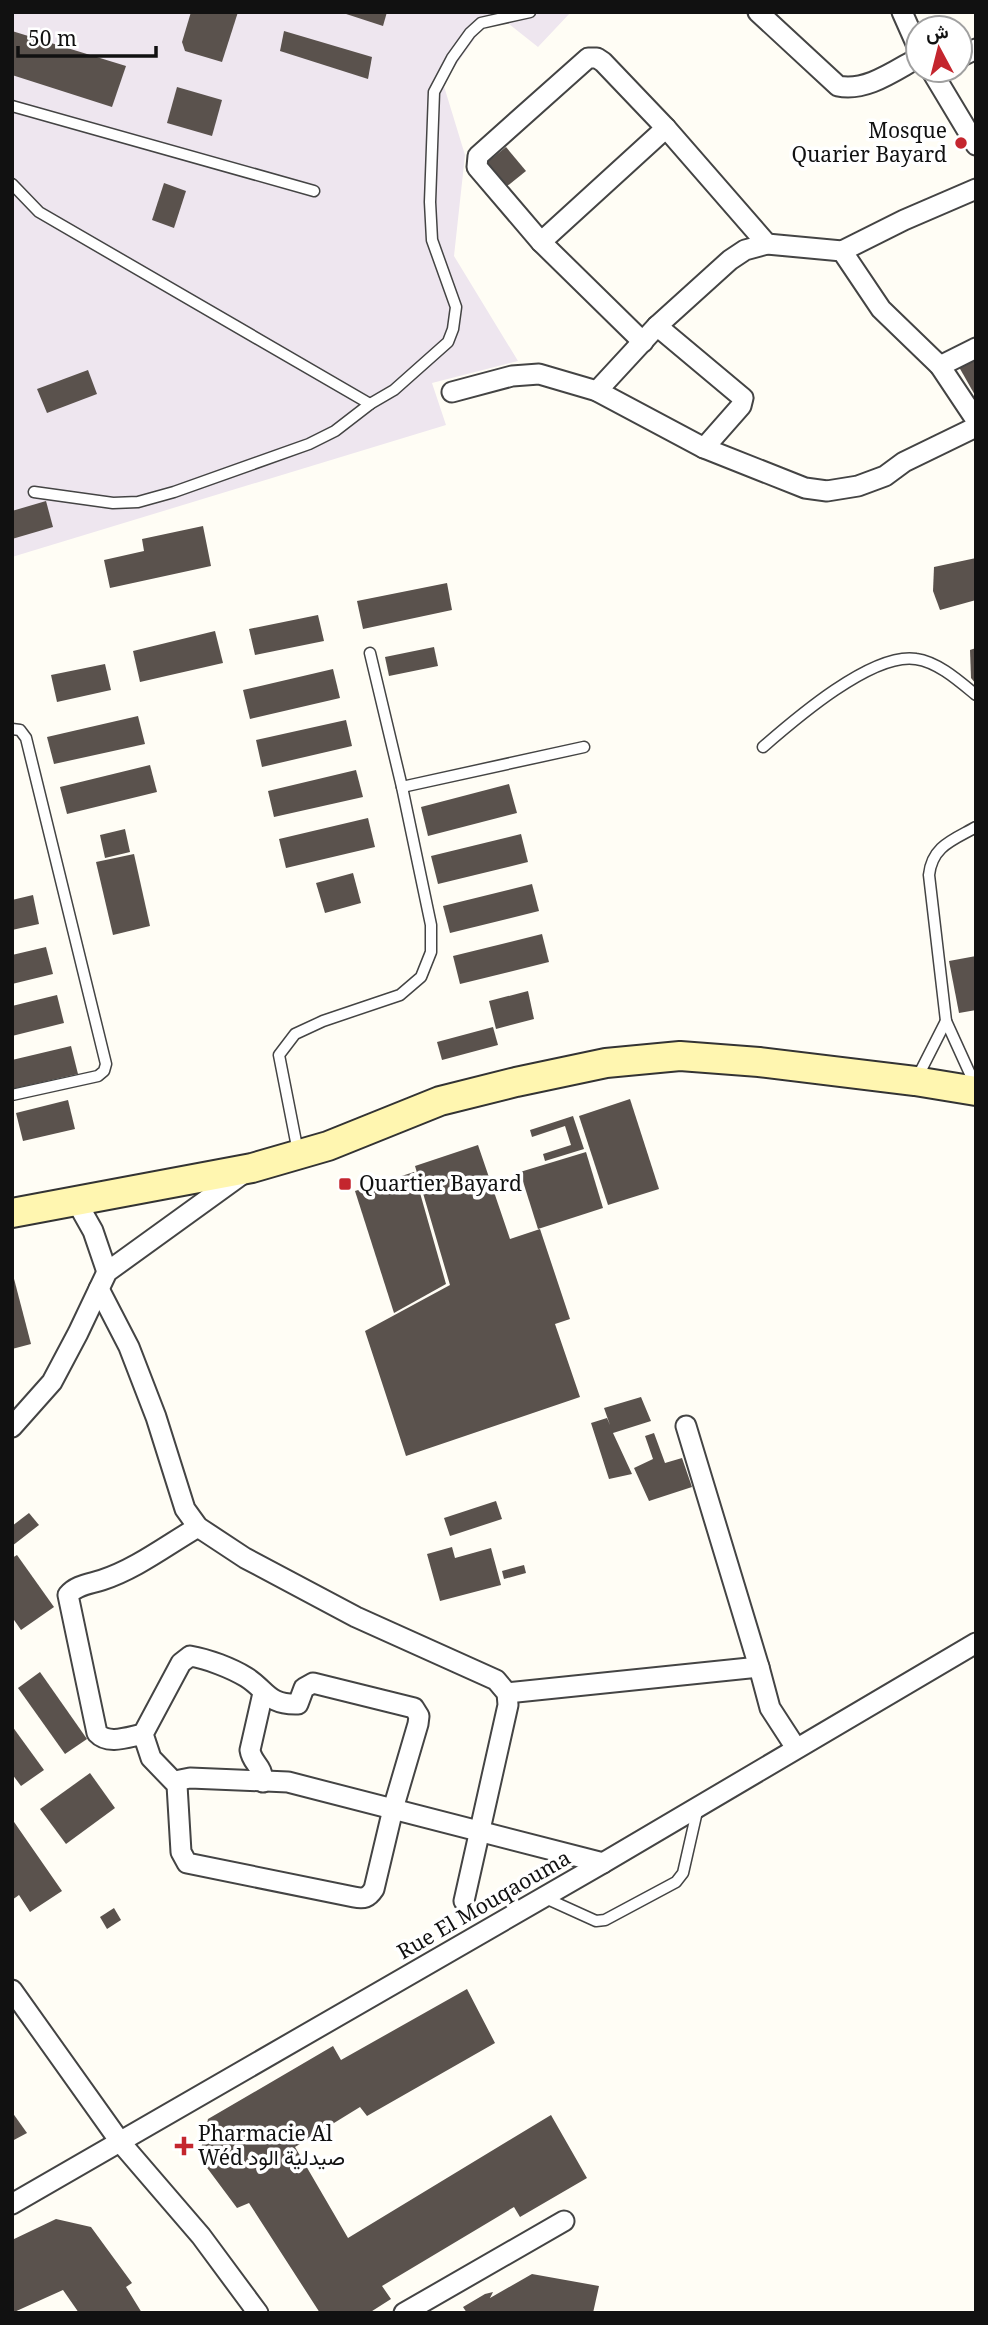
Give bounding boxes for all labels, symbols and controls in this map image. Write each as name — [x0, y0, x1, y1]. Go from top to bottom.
scale bar — [18, 14, 156, 58]
north arrow — [904, 14, 974, 84]
text: ش — [924, 18, 950, 46]
text: 50 m — [28, 24, 77, 52]
place label: Mosque Quarier Bayard — [791, 116, 947, 168]
marker: Mosque Quarier Bayard — [953, 135, 969, 151]
place label: Quartier Bayard — [359, 1169, 522, 1197]
marker: Quartier Bayard — [337, 1176, 353, 1192]
street label: Rue El Mouqaouma — [392, 1843, 575, 1965]
place label: Pharmacie Al Wéd صيدلية الود — [198, 2119, 345, 2171]
marker: Pharmacie Al Wéd صيدلية الود — [176, 2138, 192, 2154]

